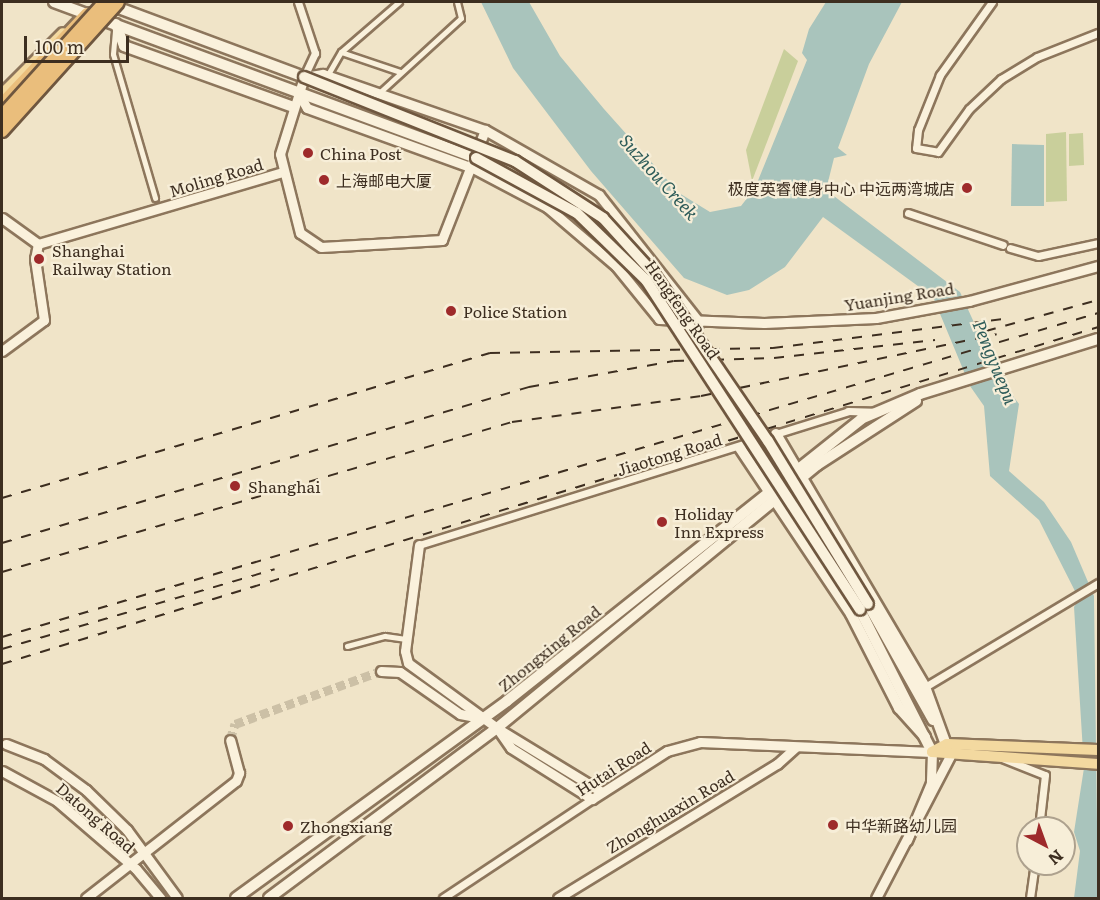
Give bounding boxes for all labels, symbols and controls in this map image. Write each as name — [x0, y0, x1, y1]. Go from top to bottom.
scale bar — [27, 24, 132, 62]
text: 100 m — [35, 33, 84, 60]
water label: Suzhou Creek — [615, 130, 703, 224]
place label: China Post — [320, 143, 402, 163]
marker: China Post — [301, 146, 315, 160]
street label: Moling Road — [167, 154, 265, 200]
place label: 上海邮电大厦 — [336, 170, 432, 190]
marker: 上海邮电大厦 — [317, 173, 331, 187]
place label: 极度英睿健身中心 中远两湾城店 — [728, 178, 955, 198]
marker: 极度英睿健身中心 中远两湾城店 — [960, 181, 974, 195]
place label: Shanghai Railway Station — [52, 240, 172, 278]
marker: Shanghai Railway Station — [30, 250, 48, 268]
street label: Hengfeng Road — [642, 256, 724, 362]
street label: Yuanjing Road — [843, 278, 955, 314]
place label: Police Station — [463, 301, 567, 321]
marker: Police Station — [444, 304, 458, 318]
water label: Pengyuepu — [968, 317, 1022, 407]
street label: Jiaotong Road — [614, 429, 724, 479]
place label: Shanghai — [248, 476, 321, 496]
marker: Shanghai — [226, 477, 244, 495]
place label: Holiday Inn Express — [674, 503, 764, 541]
marker: Holiday Inn Express — [655, 515, 669, 529]
street label: Zhongxing Road — [494, 601, 604, 695]
street label: Hutai Road — [572, 737, 654, 799]
street label: Zhonghuaxin Road — [603, 765, 737, 857]
street label: Datong Road — [53, 778, 139, 856]
place label: 中华新路幼儿园 — [845, 815, 957, 835]
place label: Zhongxiang — [300, 816, 392, 836]
north arrow — [1016, 816, 1076, 876]
marker: 中华新路幼儿园 — [826, 818, 840, 832]
marker: Zhongxiang — [281, 819, 295, 833]
text: N — [1044, 845, 1069, 872]

